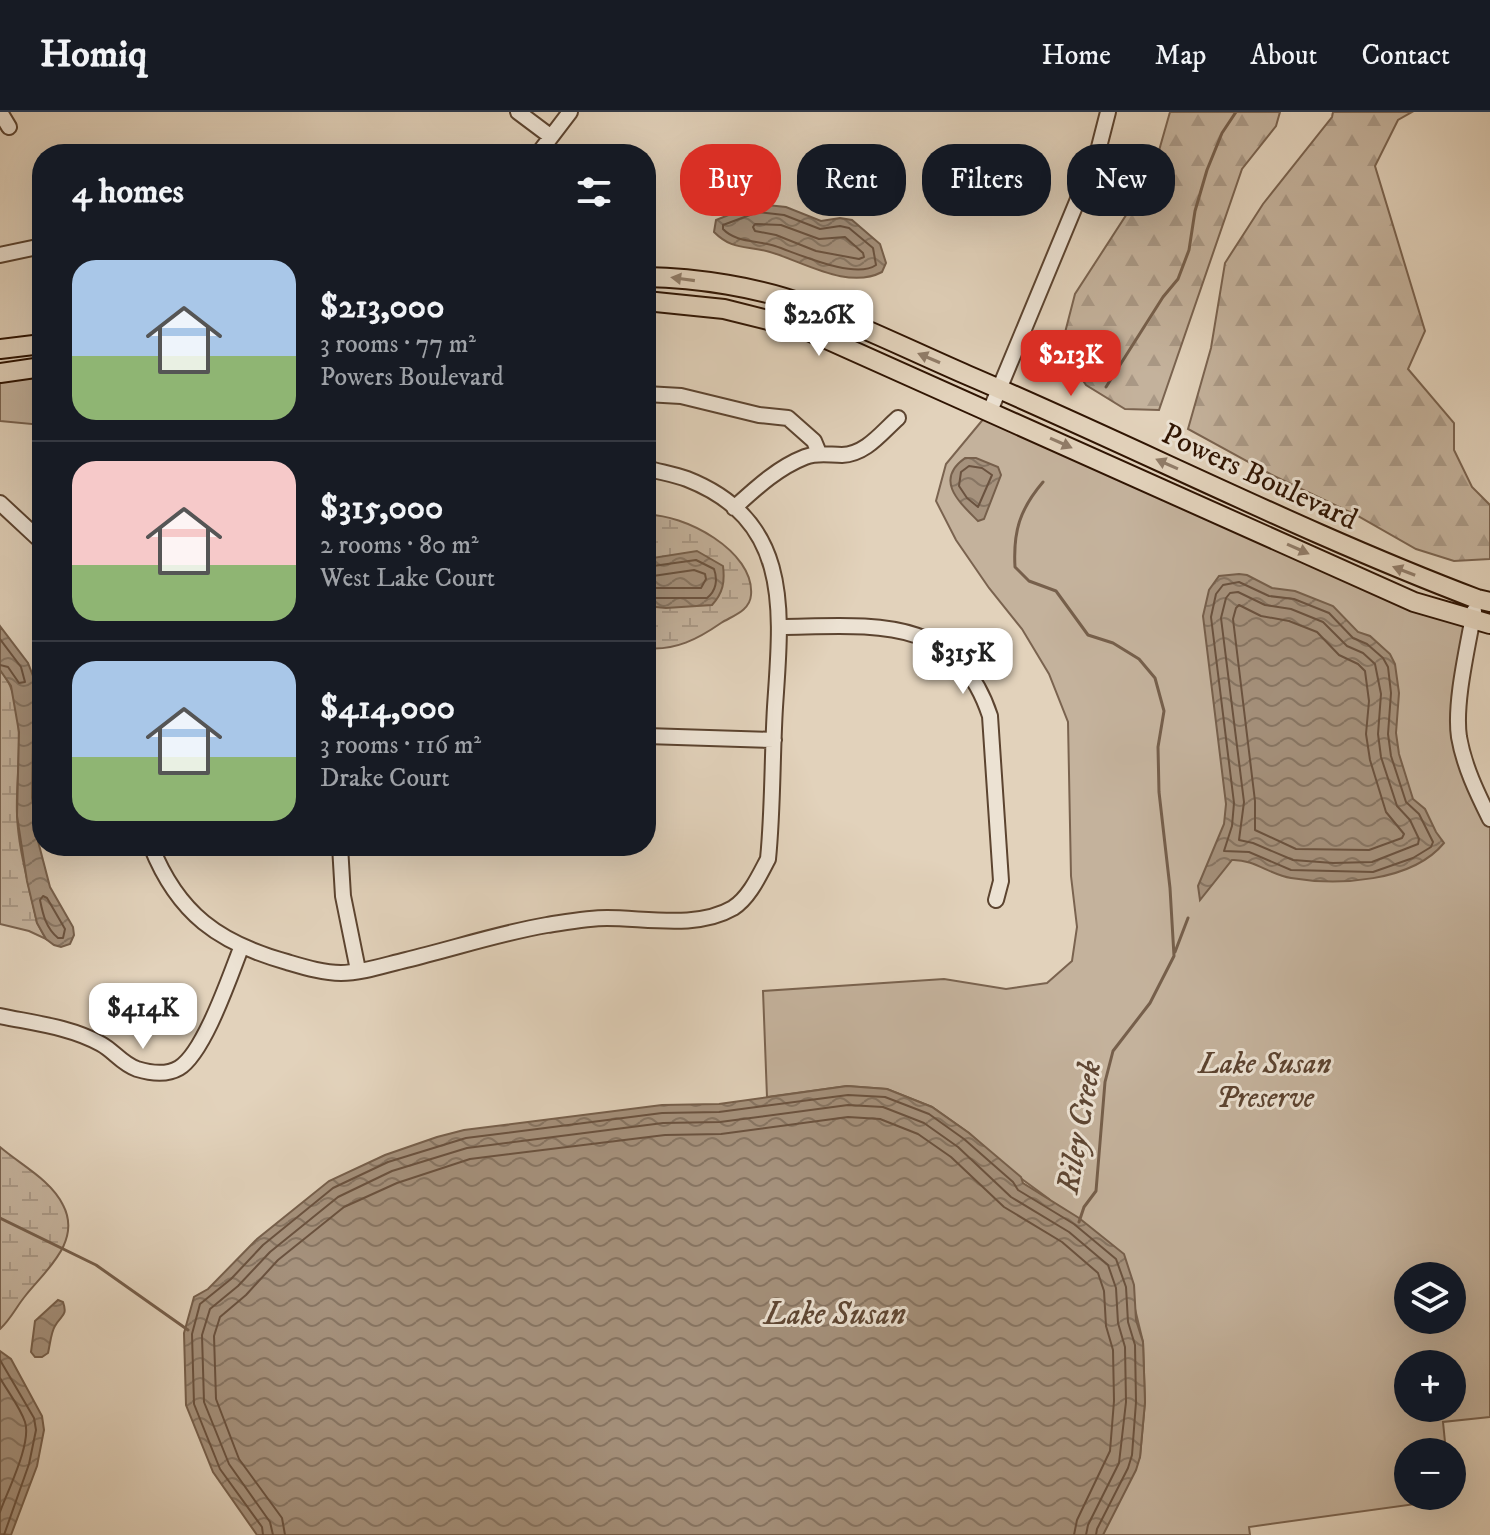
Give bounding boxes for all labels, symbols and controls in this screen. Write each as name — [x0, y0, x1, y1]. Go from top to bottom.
text: Homiq — [40, 31, 147, 79]
text: Home — [1042, 38, 1111, 73]
text: Map — [1155, 38, 1206, 73]
text: About — [1250, 38, 1317, 73]
text: Contact — [1361, 38, 1450, 73]
chip: Buy — [680, 144, 781, 216]
chip: Rent — [797, 144, 906, 216]
chip: Filters — [922, 144, 1051, 216]
chip: New — [1067, 144, 1175, 216]
icon: filters — [572, 170, 616, 214]
text: 4 homes — [72, 171, 184, 213]
one-way arrow — [670, 272, 695, 285]
text: $213,000 — [320, 286, 444, 328]
pin: $226K — [763, 290, 875, 358]
icon: home — [136, 292, 232, 388]
text: $226K — [783, 299, 855, 332]
text: 3 rooms · 77 m² — [320, 328, 476, 361]
pin: $213K — [1015, 330, 1127, 398]
text: $213K — [1039, 339, 1103, 372]
one-way arrow — [918, 352, 941, 365]
text: Powers Boulevard — [320, 361, 504, 394]
street label: Powers Boulevard — [1155, 416, 1363, 539]
one-way arrow — [1049, 436, 1073, 449]
one-way arrow — [1155, 457, 1179, 471]
text: $315,000 — [320, 487, 443, 529]
icon: home — [136, 493, 232, 589]
text: 2 rooms · 80 m² — [320, 529, 479, 562]
one-way arrow — [1286, 543, 1310, 556]
text: West Lake Court — [320, 562, 495, 595]
one-way arrow — [1392, 564, 1416, 577]
pin: $315K — [907, 628, 1019, 696]
text: $315K — [931, 637, 995, 670]
text: $414,000 — [320, 687, 455, 729]
icon: home — [136, 693, 232, 789]
text: 3 rooms · 116 m² — [320, 729, 481, 762]
text: Drake Court — [320, 762, 450, 795]
pin: $414K — [87, 983, 199, 1051]
text: $414K — [107, 992, 179, 1025]
park label: Lake Susan Preserve — [1196, 1046, 1332, 1117]
water label: Riley Creek — [1048, 1057, 1111, 1198]
map controls — [1394, 1262, 1466, 1510]
button: layers — [1394, 1262, 1466, 1334]
water label: Lake Susan — [762, 1295, 906, 1335]
button: + — [1394, 1350, 1466, 1422]
button: − — [1394, 1438, 1466, 1510]

